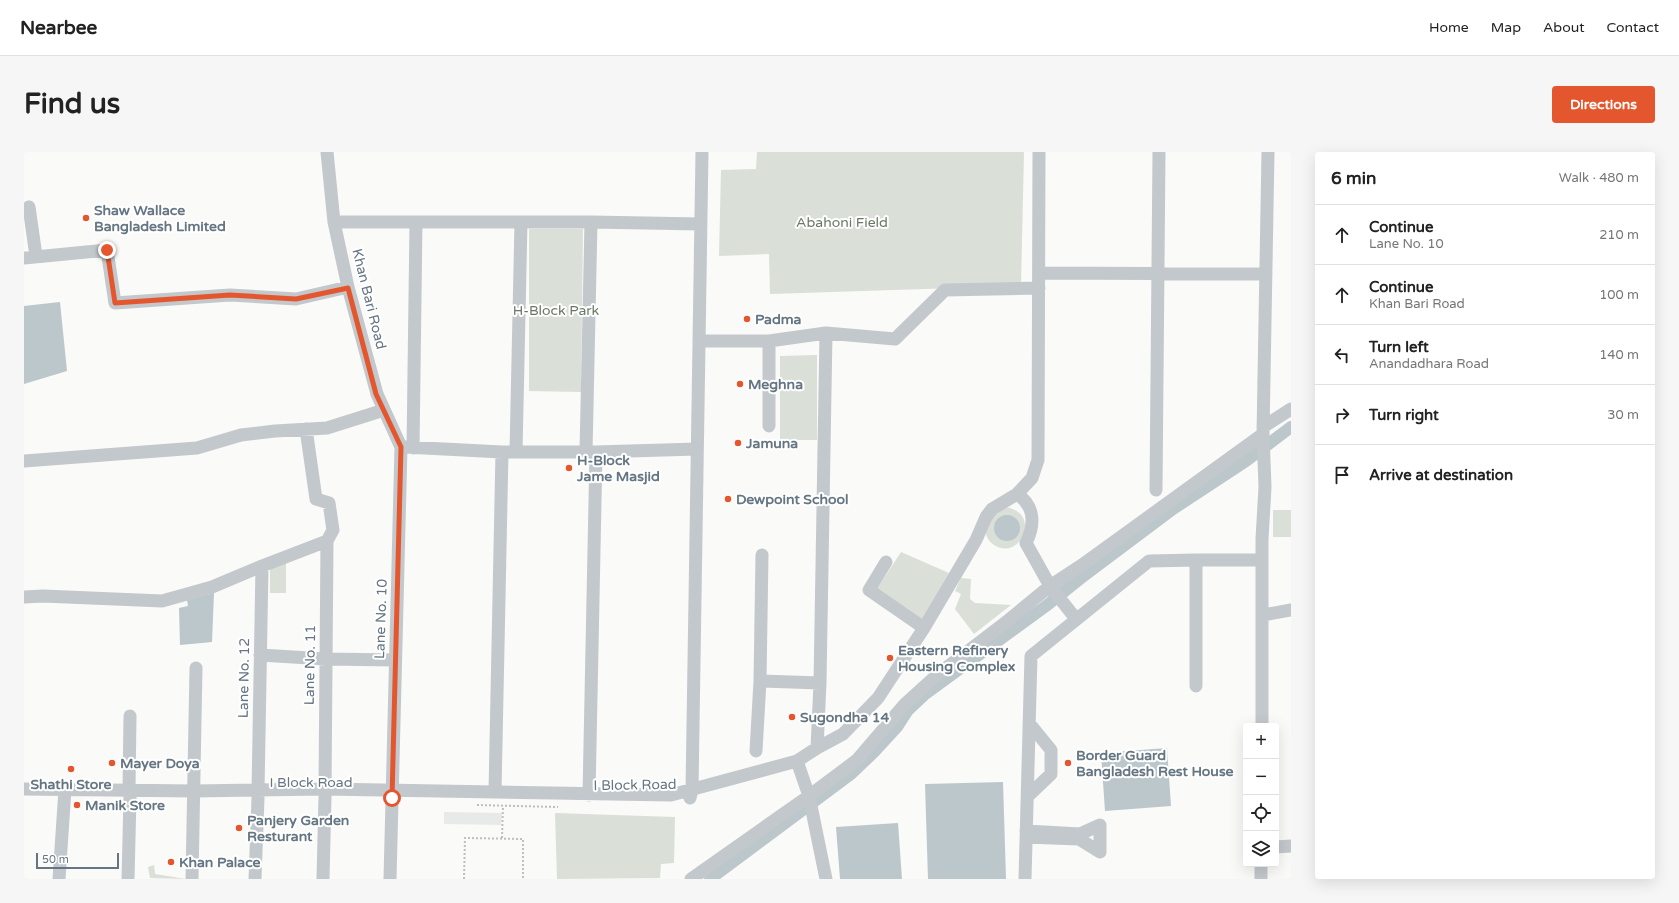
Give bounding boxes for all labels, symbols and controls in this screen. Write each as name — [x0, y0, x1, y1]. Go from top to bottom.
text: Nearbee — [20, 17, 97, 39]
text: Home — [1429, 19, 1469, 36]
text: Map — [1491, 19, 1521, 36]
text: About — [1543, 19, 1585, 36]
text: Contact — [1607, 19, 1659, 36]
button: Directions — [1552, 86, 1655, 123]
text: Find us — [24, 87, 120, 121]
text: 6 min — [1331, 168, 1376, 189]
text: Walk · 480 m — [1559, 170, 1639, 186]
place label: Shaw Wallace Bangladesh Limited — [94, 202, 226, 235]
marker: Shaw Wallace Bangladesh Limited — [81, 213, 91, 223]
park label: Abahoni Field — [796, 214, 888, 231]
text: Continue — [1369, 218, 1433, 236]
icon: ahead — [1331, 224, 1353, 246]
text: 210 m — [1599, 227, 1639, 243]
text: Lane No. 10 — [1369, 236, 1444, 252]
route end — [98, 241, 116, 259]
street label: Khan Bari Road — [348, 247, 390, 351]
text: Continue — [1369, 278, 1433, 296]
icon: ahead — [1331, 284, 1353, 306]
text: 100 m — [1599, 287, 1639, 303]
text: Khan Bari Road — [1369, 296, 1465, 312]
park label: H-Block Park — [513, 302, 600, 319]
place label: Padma — [755, 311, 802, 328]
marker: Padma — [742, 314, 752, 324]
text: Turn left — [1369, 338, 1429, 356]
icon: left — [1331, 344, 1353, 366]
text: 140 m — [1599, 347, 1639, 363]
text: Anandadhara Road — [1369, 356, 1489, 372]
place label: Meghna — [748, 376, 803, 393]
marker: Meghna — [735, 379, 745, 389]
icon: right — [1331, 404, 1353, 426]
text: Turn right — [1369, 406, 1439, 424]
text: 30 m — [1607, 407, 1639, 423]
place label: Jamuna — [745, 435, 798, 452]
marker: Jamuna — [733, 438, 743, 448]
place label: H-Block Jame Masjid — [576, 452, 660, 485]
marker: H-Block Jame Masjid — [564, 463, 574, 473]
icon: arrive — [1331, 464, 1353, 486]
text: Arrive at destination — [1369, 466, 1513, 484]
place label: Dewpoint School — [736, 491, 849, 508]
marker: Dewpoint School — [723, 494, 733, 504]
street label: Lane No. 10 — [371, 578, 391, 659]
street label: Lane No. 11 — [301, 625, 319, 705]
street label: Lane No. 12 — [235, 638, 253, 718]
place label: Eastern Refinery Housing Complex — [898, 642, 1016, 675]
marker: Eastern Refinery Housing Complex — [885, 653, 895, 663]
place label: Sugondha 14 — [800, 709, 890, 726]
marker: Sugondha 14 — [787, 712, 797, 722]
map controls — [1243, 723, 1279, 867]
button: + — [1243, 723, 1279, 759]
place label: Border Guard Bangladesh Rest House — [1076, 747, 1234, 780]
place label: Mayer Doya — [120, 755, 200, 772]
marker: Mayer Doya — [107, 758, 117, 768]
marker: Border Guard Bangladesh Rest House — [1063, 758, 1073, 768]
button: − — [1243, 759, 1279, 795]
marker: Shathi Store — [66, 764, 76, 774]
street label: I Block Road — [269, 774, 353, 791]
place label: Shathi Store — [31, 776, 112, 793]
street label: I Block Road — [593, 776, 677, 794]
route start — [383, 789, 401, 807]
button: locate — [1243, 795, 1279, 831]
place label: Manik Store — [85, 797, 165, 814]
marker: Manik Store — [72, 800, 82, 810]
place label: Panjery Garden Resturant — [247, 812, 349, 845]
marker: Panjery Garden Resturant — [234, 823, 244, 833]
button: layers — [1243, 831, 1279, 867]
scale bar — [36, 851, 119, 870]
text: 50 m — [42, 853, 69, 866]
place label: Khan Palace — [179, 854, 261, 871]
marker: Khan Palace — [166, 857, 176, 867]

